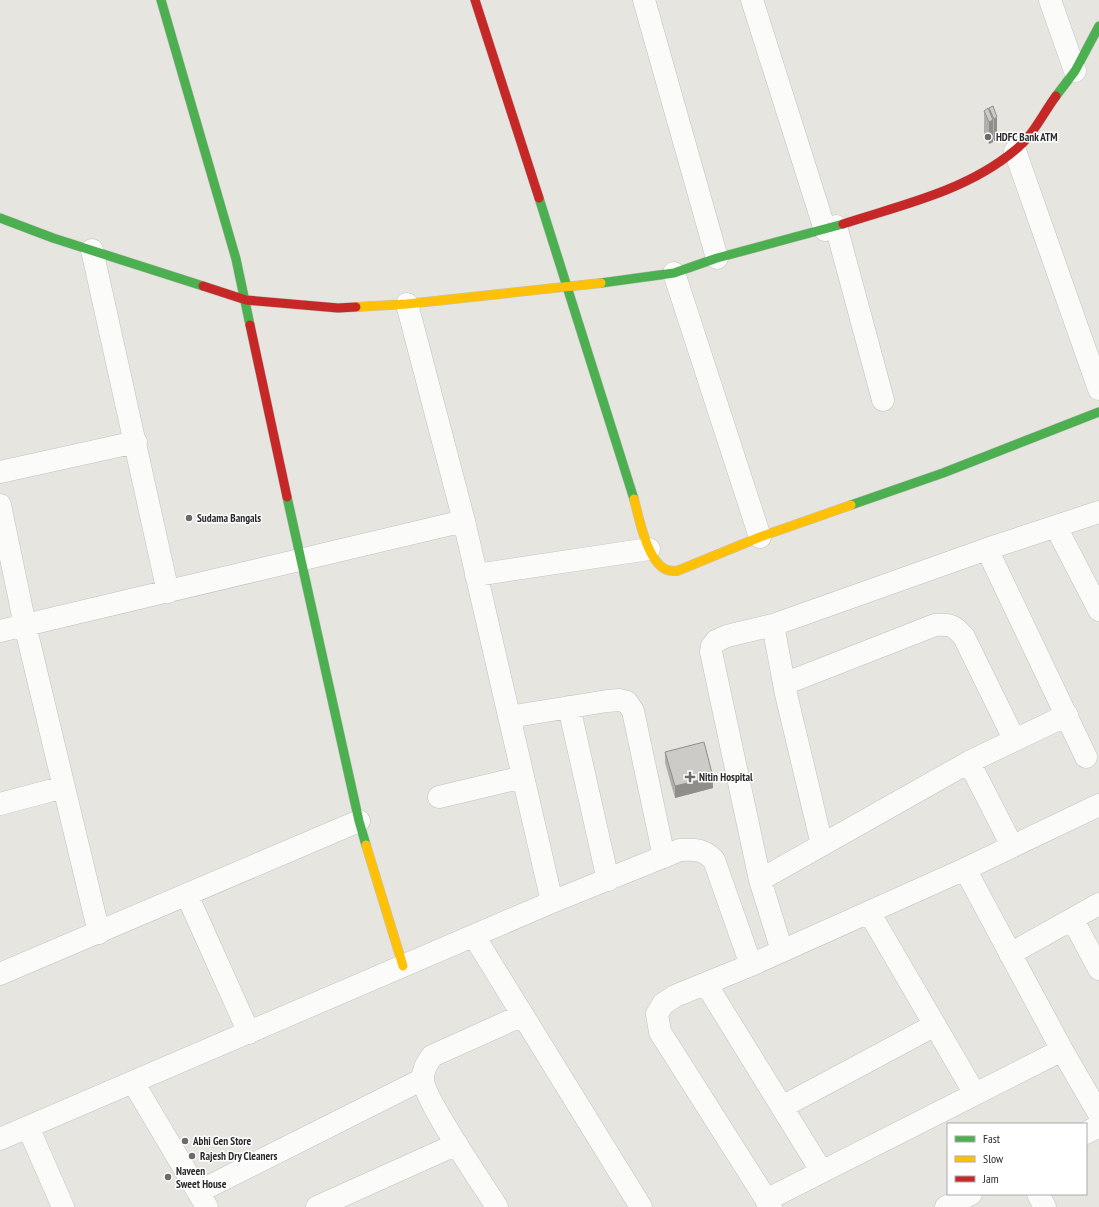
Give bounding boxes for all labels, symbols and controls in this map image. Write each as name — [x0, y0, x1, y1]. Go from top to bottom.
place label: HDFC Bank ATM — [996, 130, 1058, 144]
marker: HDFC Bank ATM — [983, 132, 993, 142]
place label: Sudama Bangals — [197, 511, 261, 525]
marker: Sudama Bangals — [184, 513, 194, 523]
place label: Nitin Hospital — [699, 770, 753, 784]
marker: Nitin Hospital — [684, 771, 696, 783]
legend — [947, 1123, 1087, 1195]
text: Fast — [983, 1131, 1001, 1146]
place label: Abhi Gen Store — [192, 1134, 251, 1148]
marker: Abhi Gen Store — [180, 1136, 190, 1146]
place label: Rajesh Dry Cleaners — [200, 1149, 277, 1163]
marker: Rajesh Dry Cleaners — [187, 1151, 197, 1161]
text: Slow — [983, 1151, 1004, 1166]
place label: Naveen Sweet House — [176, 1164, 227, 1191]
text: Jam — [982, 1171, 999, 1186]
marker: Naveen Sweet House — [163, 1172, 173, 1182]

